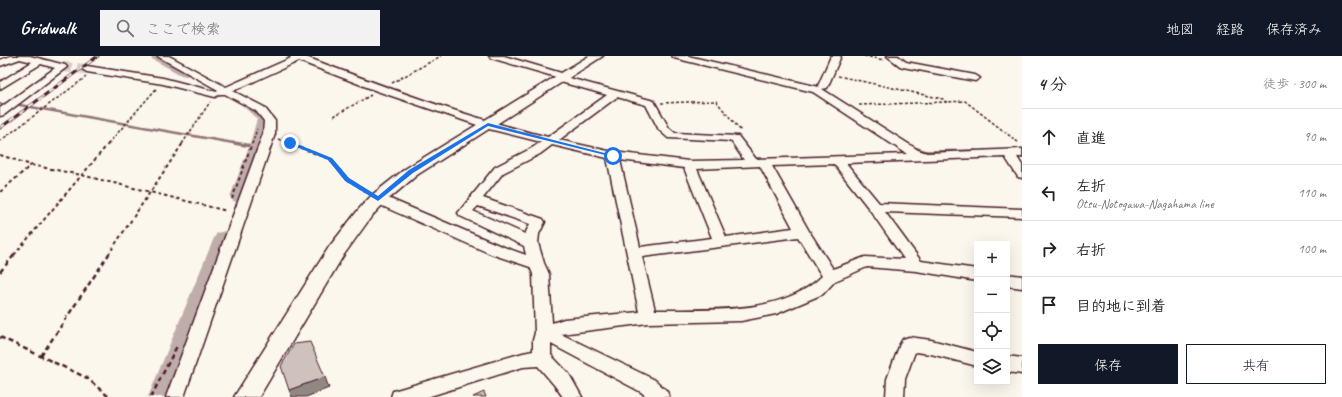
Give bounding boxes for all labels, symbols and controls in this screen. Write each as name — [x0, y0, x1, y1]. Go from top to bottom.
search box — [100, 10, 380, 46]
text: Gridwalk — [20, 16, 76, 40]
icon: search — [114, 17, 136, 39]
text: ここで検索 — [146, 20, 221, 39]
text: 地図 — [1166, 21, 1194, 38]
text: 経路 — [1216, 21, 1244, 38]
text: 保存済み — [1266, 21, 1322, 38]
text: 4 分 — [1038, 74, 1067, 95]
text: 徒歩 · 300 m — [1263, 76, 1326, 92]
icon: ahead — [1038, 126, 1060, 148]
text: 直進 — [1076, 129, 1106, 148]
text: 90 m — [1304, 129, 1326, 145]
route end — [281, 134, 299, 152]
route start — [604, 147, 622, 165]
text: 左折 — [1076, 177, 1106, 196]
icon: left — [1038, 182, 1060, 204]
text: 110 m — [1298, 185, 1326, 201]
text: Otsu-Notogawa-Nagahama line — [1076, 196, 1214, 212]
icon: right — [1038, 238, 1060, 260]
map controls — [974, 241, 1010, 385]
button: + — [974, 241, 1010, 277]
text: 右折 — [1076, 241, 1106, 260]
text: 100 m — [1298, 241, 1326, 257]
button: − — [974, 277, 1010, 313]
icon: arrive — [1038, 294, 1060, 316]
text: 目的地に到着 — [1076, 297, 1166, 316]
button: locate — [974, 313, 1010, 349]
button: 保存 — [1038, 344, 1178, 384]
button: 共有 — [1186, 344, 1326, 384]
button: layers — [974, 349, 1010, 385]

